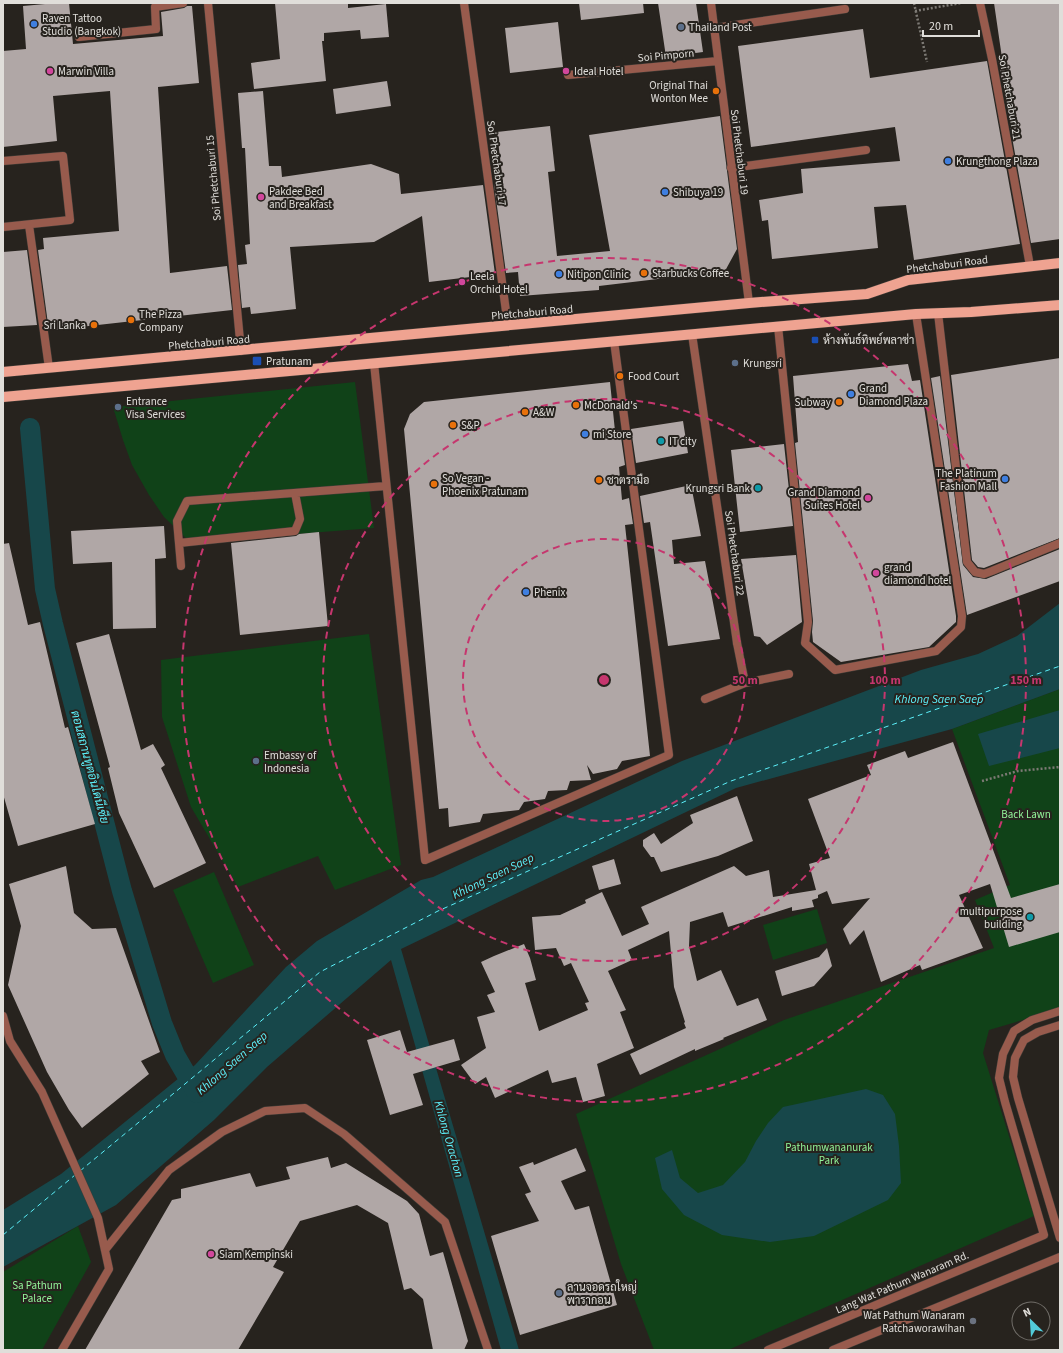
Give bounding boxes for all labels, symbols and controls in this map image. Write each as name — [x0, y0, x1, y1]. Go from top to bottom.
place label: Raven Tattoo Studio (Bangkok) — [42, 11, 121, 39]
scale bar — [923, 12, 979, 38]
text: 20 m — [929, 18, 953, 35]
marker: Raven Tattoo Studio (Bangkok) — [29, 19, 39, 29]
place label: Thailand Post — [689, 20, 752, 35]
marker: Thailand Post — [676, 22, 686, 32]
street label: Soi Pimporn — [637, 46, 695, 65]
street label: Soi Phetchaburi 21 — [995, 53, 1024, 141]
place label: Marwin Villa — [58, 64, 114, 79]
place label: Ideal Hotel — [574, 64, 624, 79]
marker: Marwin Villa — [45, 66, 55, 76]
marker: Ideal Hotel — [561, 66, 571, 76]
place label: Original Thai Wonton Mee — [649, 78, 709, 106]
marker: Original Thai Wonton Mee — [711, 86, 721, 96]
street label: Soi Phetchaburi 19 — [727, 108, 752, 196]
street label: Soi Phetchaburi 17 — [483, 119, 510, 207]
street label: Soi Phetchaburi 15 — [202, 134, 225, 222]
place label: Krungthong Plaza — [956, 154, 1038, 169]
marker: Krungthong Plaza — [943, 156, 953, 166]
place label: Pakdee Bed and Breakfast — [269, 184, 332, 212]
place label: Shibuya 19 — [673, 185, 723, 200]
marker: Shibuya 19 — [660, 187, 670, 197]
marker: Pakdee Bed and Breakfast — [256, 192, 266, 202]
street label: Phetchaburi Road — [905, 252, 989, 277]
place label: Starbucks Coffee — [652, 266, 730, 281]
place label: Nitipon Clinic — [567, 267, 629, 282]
marker: Starbucks Coffee — [639, 268, 649, 278]
place label: Leela Orchid Hotel — [470, 269, 528, 297]
marker: Nitipon Clinic — [554, 269, 564, 279]
marker: Leela Orchid Hotel — [457, 277, 467, 287]
street label: Phetchaburi Road — [491, 301, 574, 324]
place label: The Pizza Company — [139, 307, 183, 335]
marker: The Pizza Company — [126, 315, 136, 325]
place label: Sri Lanka — [44, 318, 86, 333]
marker: Sri Lanka — [89, 320, 99, 330]
street label: Phetchaburi Road — [168, 331, 251, 354]
place label: ห้างพันธ์ทิพย์พลาซ่า — [823, 332, 914, 348]
marker: ห้างพันธ์ทิพย์พลาซ่า — [810, 335, 820, 345]
place label: Pratunam — [266, 354, 312, 369]
marker: Pratunam — [251, 355, 263, 367]
place label: Krungsri — [743, 356, 782, 371]
marker: Krungsri — [730, 358, 740, 368]
place label: Food Court — [628, 369, 680, 384]
marker: Food Court — [615, 371, 625, 381]
place label: Grand Diamond Plaza — [859, 381, 928, 409]
marker: Grand Diamond Plaza — [846, 389, 856, 399]
place label: Entrance Visa Services — [126, 394, 185, 422]
place label: Subway — [795, 395, 831, 410]
marker: Subway — [834, 397, 844, 407]
place label: McDonald's — [584, 398, 638, 413]
marker: McDonald's — [571, 400, 581, 410]
marker: Entrance Visa Services — [113, 402, 123, 412]
place label: A&W — [533, 405, 555, 420]
marker: A&W — [520, 407, 530, 417]
place label: S&P — [461, 418, 480, 433]
marker: S&P — [448, 420, 458, 430]
place label: mi Store — [593, 427, 632, 442]
marker: mi Store — [580, 429, 590, 439]
place label: IT city — [669, 434, 697, 449]
marker: IT city — [656, 436, 666, 446]
place label: The Platinum Fashion Mall — [935, 466, 997, 494]
place label: So Vegan - Phoenix Pratunam — [442, 471, 527, 499]
place label: ชาตรามือ — [607, 473, 650, 488]
marker: The Platinum Fashion Mall — [1000, 474, 1010, 484]
marker: ชาตรามือ — [594, 475, 604, 485]
marker: So Vegan - Phoenix Pratunam — [429, 479, 439, 489]
place label: Krungsri Bank — [685, 481, 751, 496]
marker: Krungsri Bank — [753, 483, 763, 493]
place label: Grand Diamond Suites Hotel — [788, 485, 860, 513]
marker: Grand Diamond Suites Hotel — [863, 493, 873, 503]
street label: Soi Phetchaburi 22 — [721, 509, 748, 597]
place label: grand diamond hotel — [884, 560, 952, 588]
marker: grand diamond hotel — [871, 568, 881, 578]
place label: Phenix — [534, 585, 565, 600]
marker: Phenix — [521, 587, 531, 597]
text: 50 m — [732, 672, 758, 689]
text: 100 m — [869, 672, 901, 689]
text: 150 m — [1010, 672, 1042, 689]
centre of rings — [597, 673, 611, 687]
water label: Khlong Saen Saep — [895, 691, 983, 708]
water label: ตอนสถานทูตอินโดนีเซีย — [66, 709, 113, 826]
place label: Embassy of Indonesia — [264, 748, 317, 776]
marker: Embassy of Indonesia — [251, 756, 261, 766]
park label: Back Lawn — [1001, 807, 1051, 822]
water label: Khlong Saen Saep — [450, 849, 537, 904]
place label: multipurpose building — [960, 904, 1023, 932]
marker: multipurpose building — [1025, 912, 1035, 922]
water label: Khlong Saen Saep — [193, 1028, 271, 1099]
water label: Khlong Orachon — [429, 1099, 468, 1180]
park label: Pathumwananurak Park — [785, 1140, 873, 1168]
place label: Siam Kempinski — [219, 1247, 293, 1262]
street label: Lang Wat Pathum Wanaram Rd. — [833, 1247, 971, 1317]
marker: Siam Kempinski — [206, 1249, 216, 1259]
park label: Sa Pathum Palace — [12, 1278, 62, 1306]
place label: ลานจอดรถใหญ่ พารากอน — [567, 1279, 637, 1308]
marker: ลานจอดรถใหญ่ พารากอน — [554, 1288, 564, 1298]
north arrow — [1011, 1301, 1051, 1341]
text: N — [1020, 1304, 1033, 1321]
place label: Wat Pathum Wanaram Ratchaworawihan — [863, 1308, 965, 1336]
marker: Wat Pathum Wanaram Ratchaworawihan — [968, 1316, 978, 1326]

